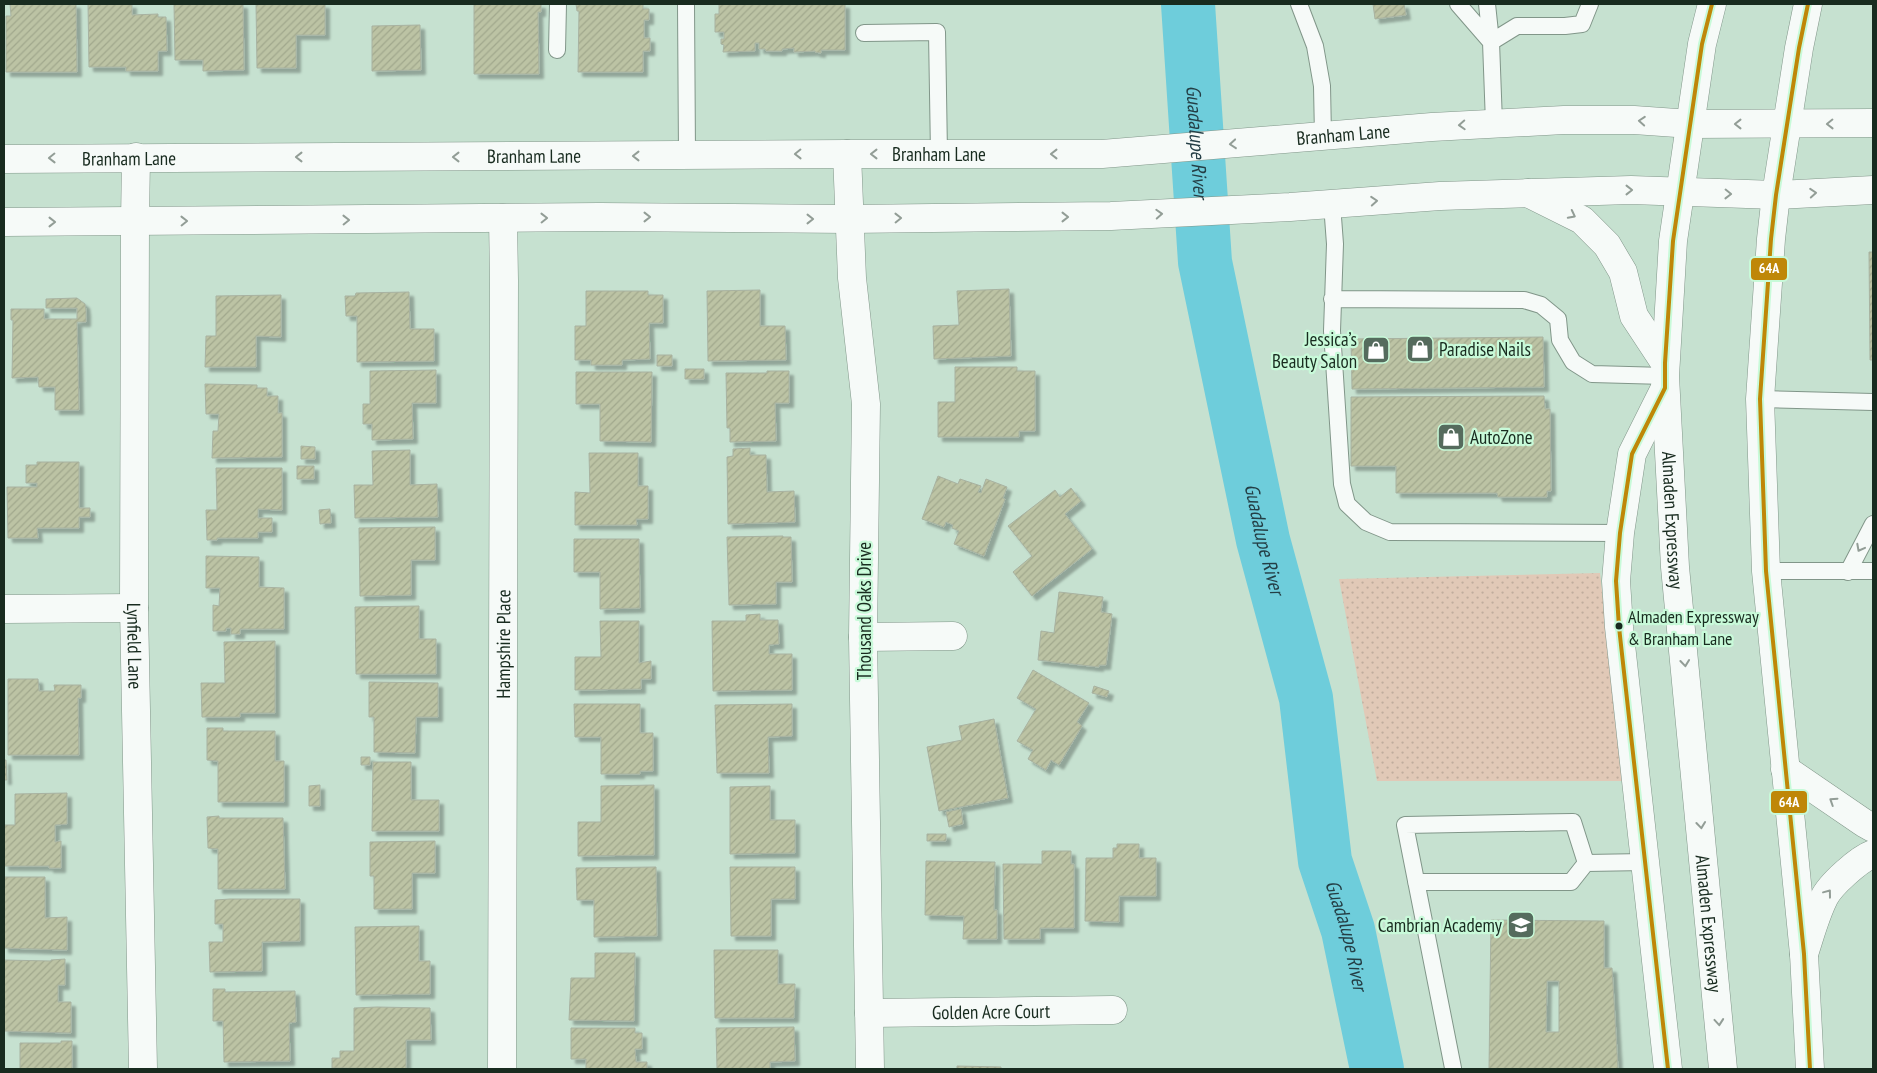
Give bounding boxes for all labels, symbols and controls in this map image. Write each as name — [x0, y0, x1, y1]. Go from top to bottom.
water label: Guadalupe River — [1180, 84, 1214, 202]
one-way arrow — [1638, 115, 1646, 126]
street label: Branham Lane — [1295, 118, 1391, 150]
one-way arrow — [1734, 119, 1742, 129]
one-way arrow — [1825, 119, 1833, 129]
one-way arrow — [1458, 120, 1466, 131]
one-way arrow — [1228, 138, 1236, 149]
street label: Branham Lane — [892, 142, 986, 166]
street label: Branham Lane — [487, 144, 581, 168]
street label: Branham Lane — [82, 146, 176, 171]
one-way arrow — [794, 149, 802, 159]
one-way arrow — [869, 149, 877, 159]
one-way arrow — [1049, 149, 1057, 159]
one-way arrow — [632, 151, 640, 161]
one-way arrow — [294, 152, 302, 162]
one-way arrow — [452, 152, 460, 162]
one-way arrow — [48, 153, 56, 163]
one-way arrow — [1626, 185, 1634, 195]
one-way arrow — [1809, 188, 1817, 199]
one-way arrow — [1724, 189, 1732, 199]
one-way arrow — [1370, 196, 1378, 207]
one-way arrow — [1156, 209, 1164, 219]
one-way arrow — [1567, 209, 1576, 219]
one-way arrow — [644, 212, 652, 223]
one-way arrow — [1062, 212, 1069, 222]
one-way arrow — [540, 213, 548, 223]
one-way arrow — [806, 213, 814, 224]
one-way arrow — [894, 213, 902, 223]
one-way arrow — [342, 214, 350, 225]
one-way arrow — [180, 216, 188, 226]
one-way arrow — [49, 217, 57, 227]
line badge: 64A — [1750, 257, 1788, 281]
text: 64A — [1759, 259, 1780, 277]
place label: Jessica’s Beauty Salon — [1272, 327, 1357, 373]
shop icon: Paradise Nails — [1405, 334, 1435, 364]
shop icon: Jessica’s Beauty Salon — [1361, 335, 1391, 365]
place label: Paradise Nails — [1439, 337, 1531, 361]
shop icon: AutoZone — [1436, 422, 1466, 452]
place label: AutoZone — [1470, 425, 1533, 449]
street label: Almaden Expressway — [1657, 451, 1689, 591]
water label: Guadalupe River — [1239, 481, 1291, 600]
street label: Thousand Oaks Drive — [852, 542, 876, 680]
one-way arrow — [1857, 542, 1867, 551]
street label: Hampshire Place — [491, 589, 515, 699]
street label: Lynfield Lane — [122, 603, 148, 689]
place label: Almaden Expressway & Branham Lane — [1628, 605, 1759, 650]
marker: Almaden Expressway & Branham Lane — [1614, 621, 1624, 631]
one-way arrow — [1679, 659, 1690, 667]
line badge: 64A — [1770, 790, 1808, 814]
text: 64A — [1779, 793, 1800, 811]
one-way arrow — [1829, 798, 1839, 807]
one-way arrow — [1695, 821, 1706, 829]
street label: Almaden Expressway — [1691, 854, 1728, 994]
water label: Guadalupe River — [1319, 877, 1374, 995]
one-way arrow — [1822, 889, 1831, 899]
school or university icon: Cambrian Academy — [1506, 910, 1536, 940]
place label: Cambrian Academy — [1378, 913, 1503, 937]
street label: Golden Acre Court — [932, 999, 1051, 1024]
one-way arrow — [1713, 1018, 1724, 1026]

